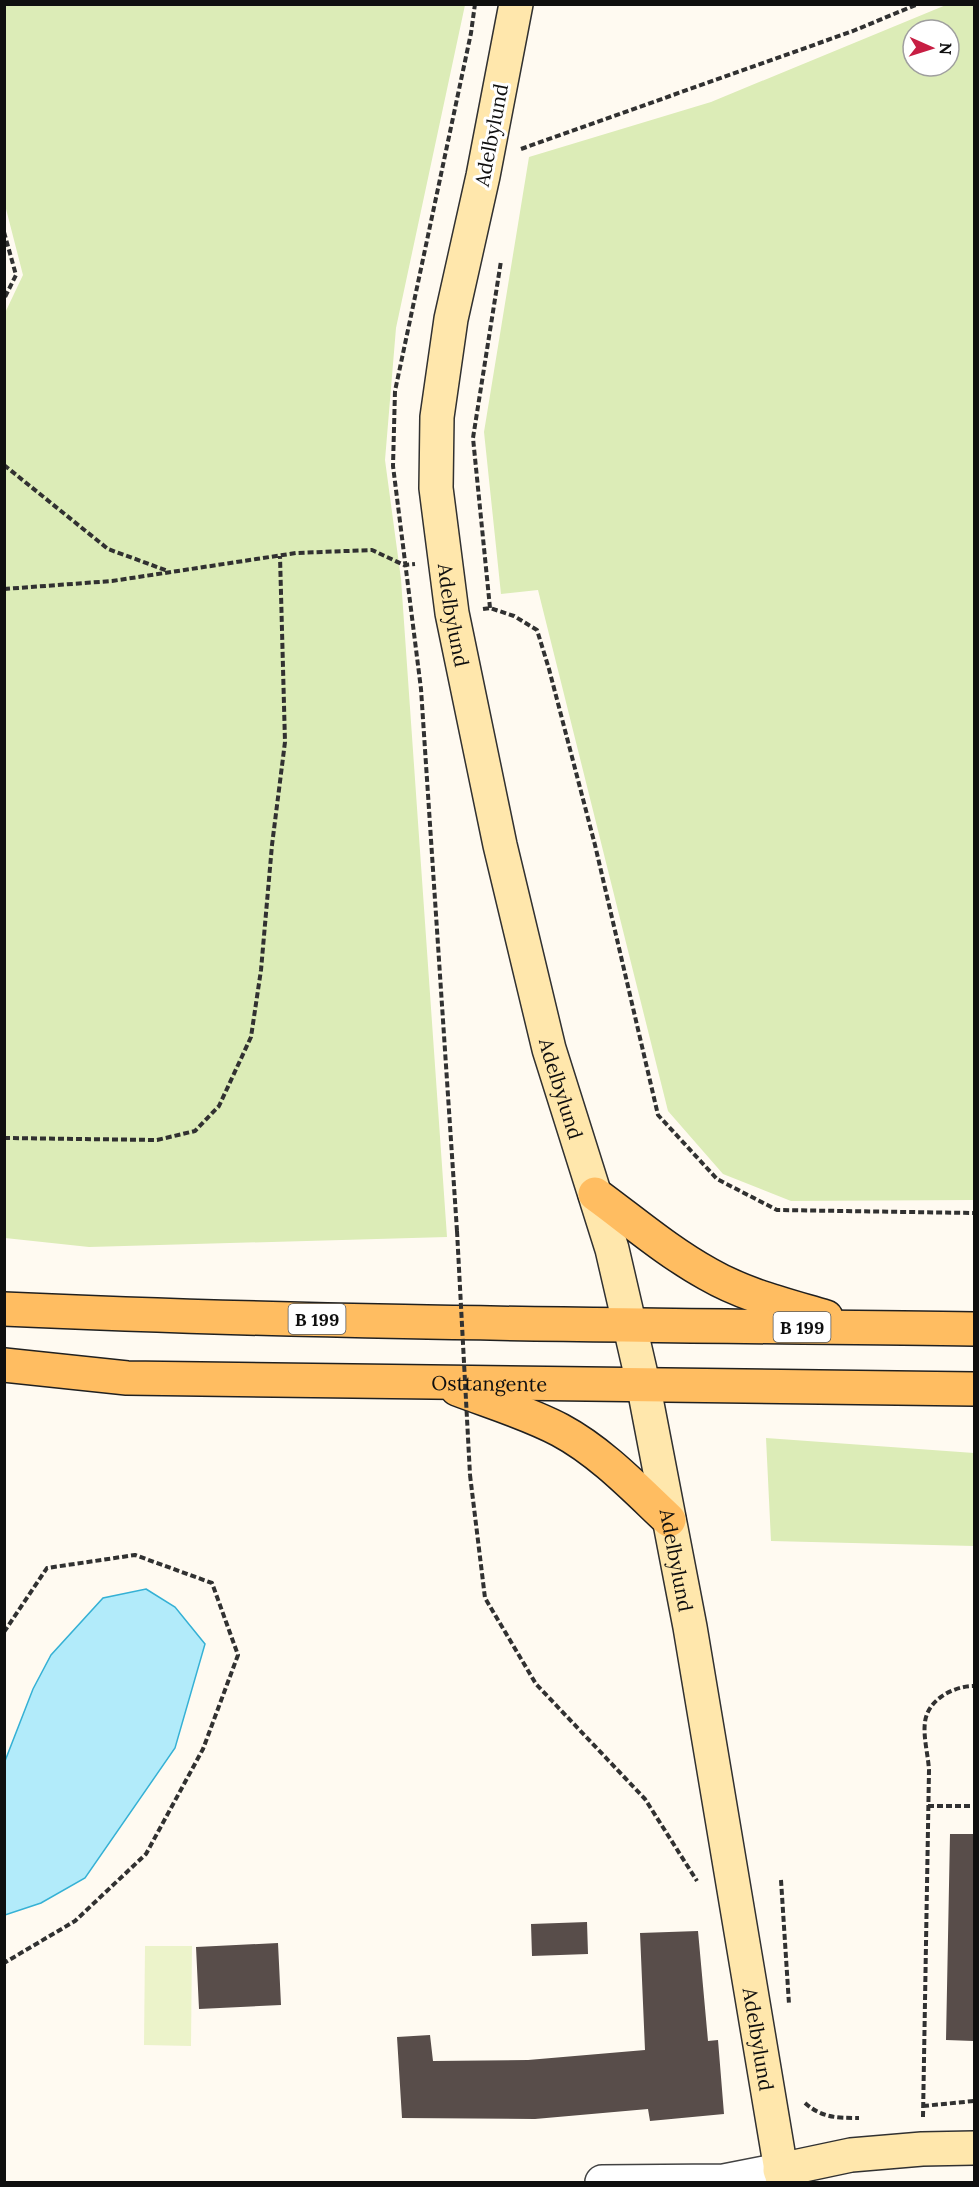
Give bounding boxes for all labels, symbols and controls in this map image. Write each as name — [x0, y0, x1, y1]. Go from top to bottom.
north arrow — [901, 18, 961, 78]
text: N — [936, 42, 956, 55]
street label: Adelbylund — [469, 81, 513, 190]
street label: Adelbylund — [433, 561, 475, 669]
street label: Adelbylund — [534, 1035, 589, 1142]
road number: B 199 — [288, 1304, 346, 1334]
road number: B 199 — [774, 1312, 830, 1342]
street label: Osttangente — [431, 1369, 547, 1396]
street label: Adelbylund — [655, 1506, 699, 1614]
street label: Adelbylund — [738, 1985, 780, 2093]

